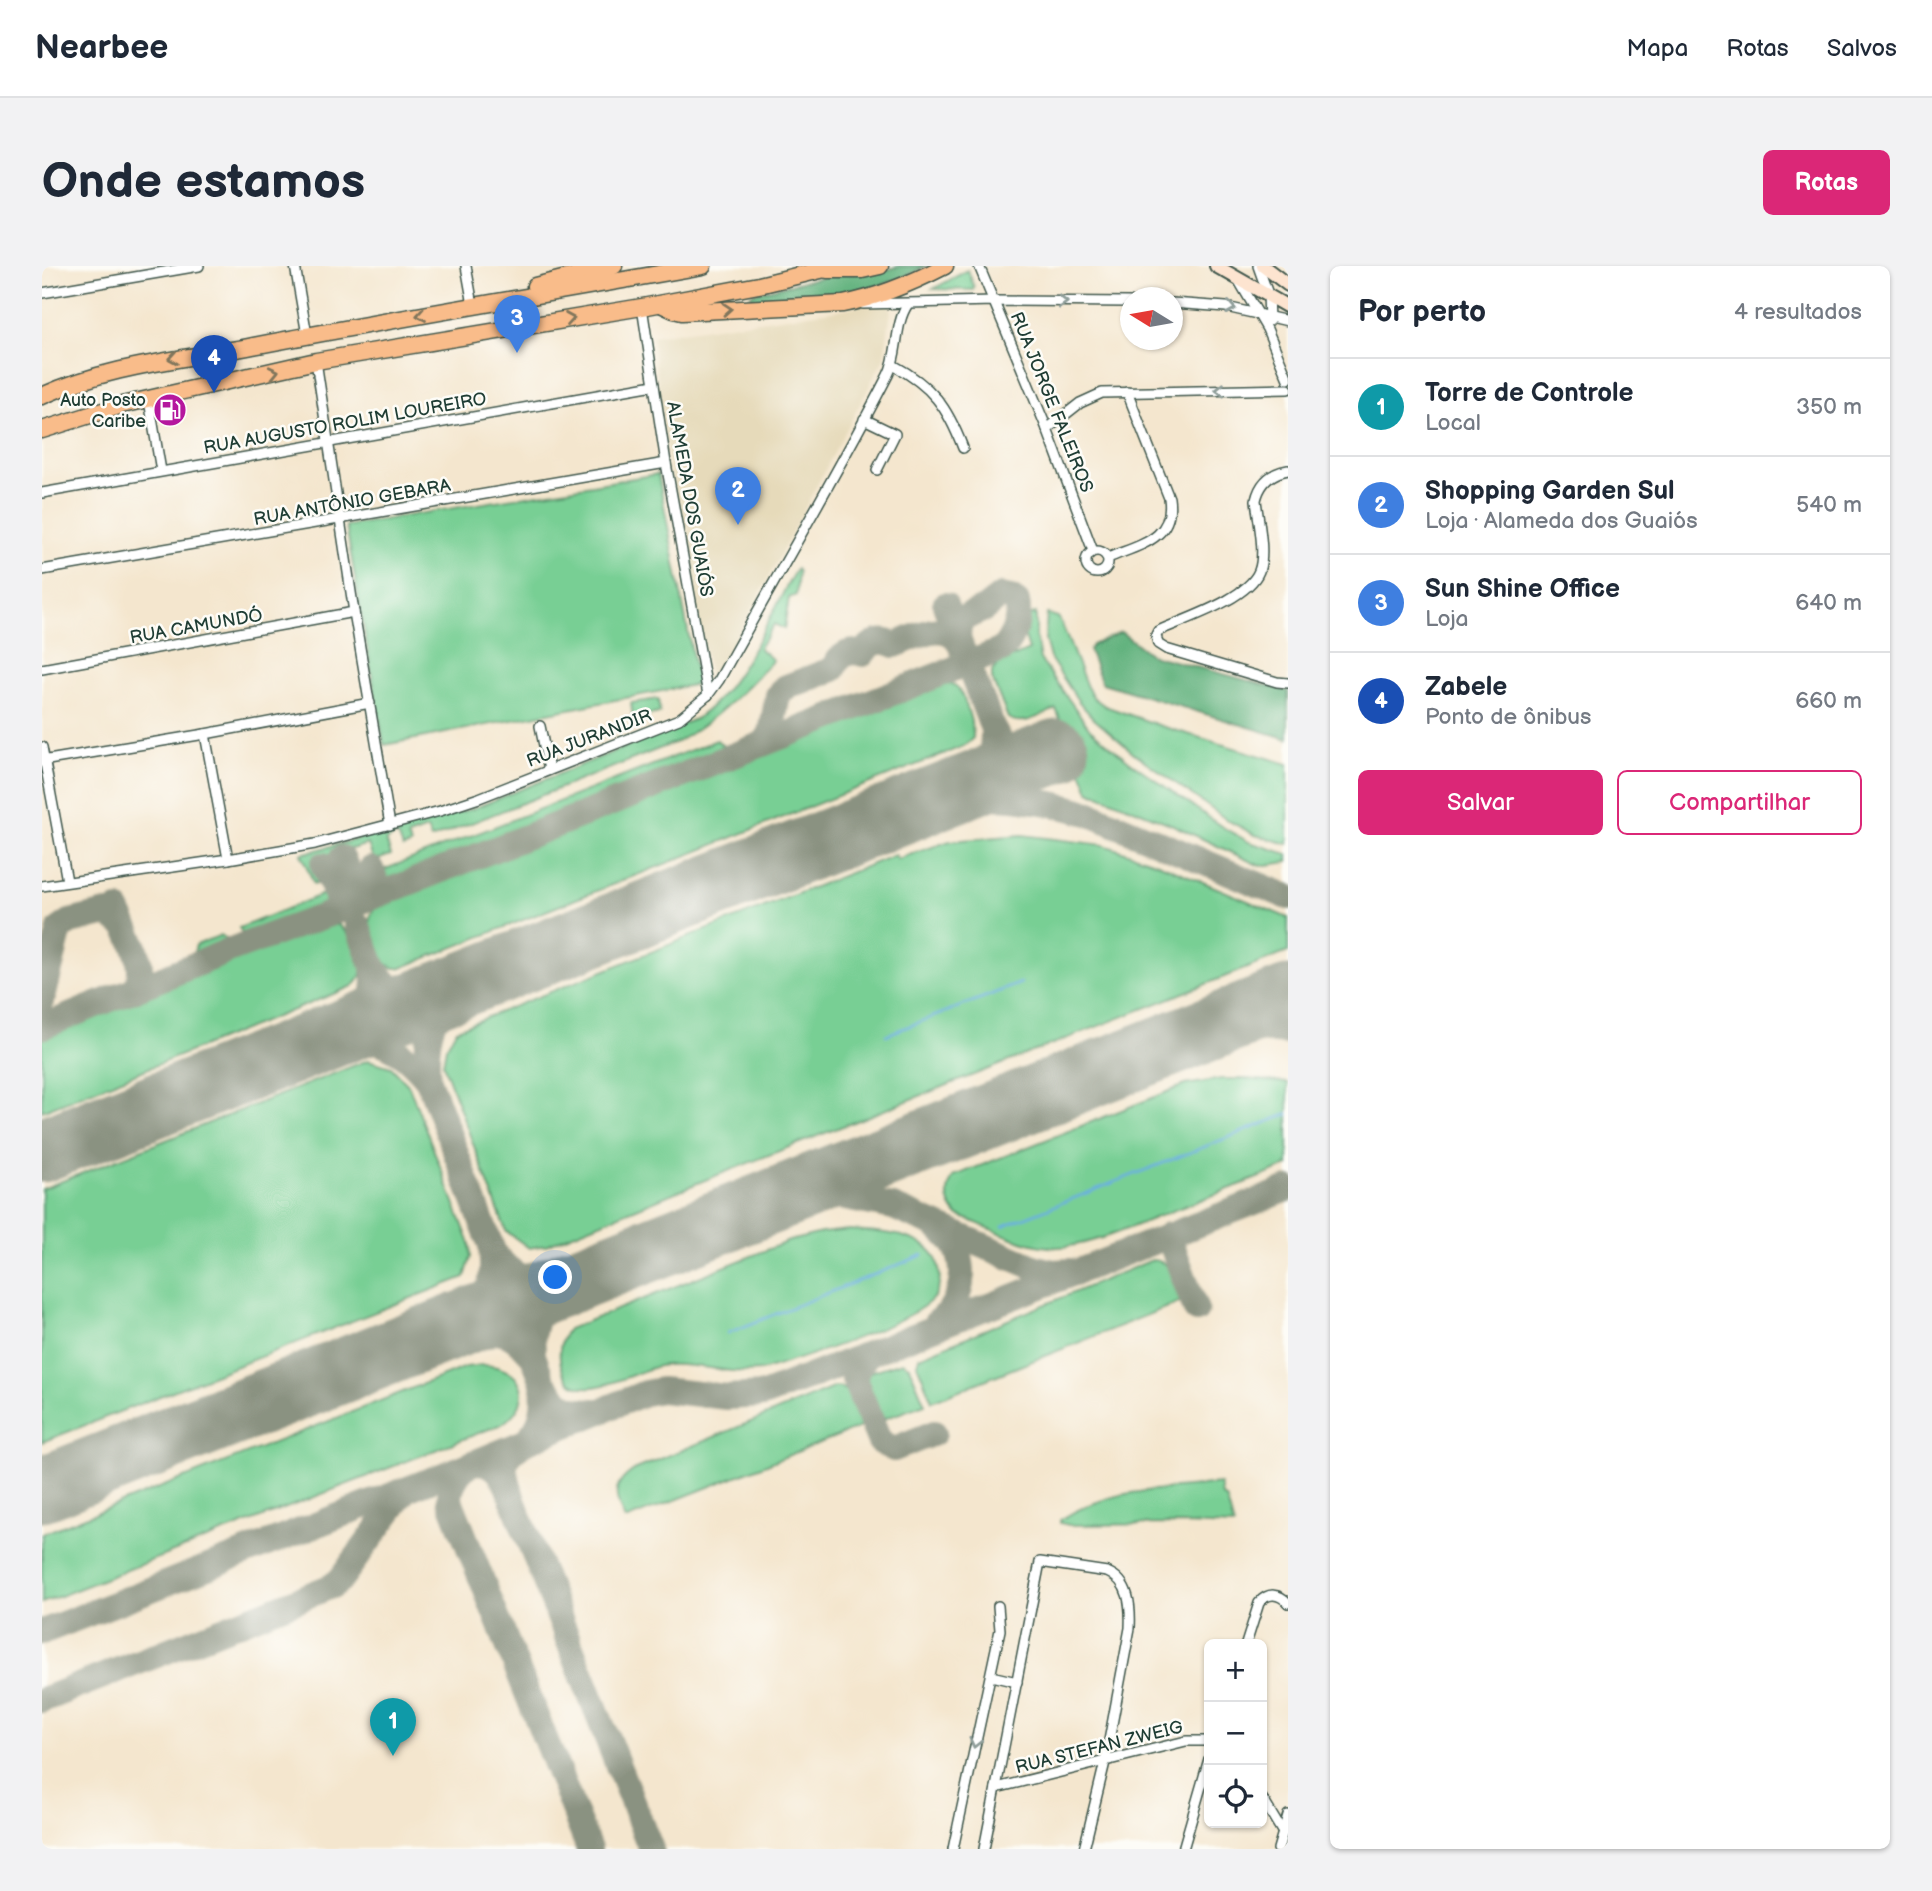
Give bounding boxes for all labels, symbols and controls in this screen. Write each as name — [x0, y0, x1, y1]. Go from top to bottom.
text: Nearbee — [35, 28, 168, 68]
text: Mapa — [1626, 34, 1688, 63]
text: Rotas — [1726, 34, 1789, 63]
text: Salvos — [1827, 34, 1897, 63]
button: Rotas — [1763, 150, 1890, 215]
text: Onde estamos — [42, 153, 365, 212]
north arrow — [1120, 287, 1183, 350]
one-way arrow — [1058, 294, 1068, 310]
text: Por perto — [1358, 294, 1486, 330]
pin: 3 — [494, 295, 540, 353]
text: 4 resultados — [1734, 298, 1862, 326]
one-way arrow — [1225, 300, 1237, 315]
one-way arrow — [722, 301, 733, 316]
one-way arrow — [415, 307, 427, 322]
street label: RUA JORGE FALEIROS — [1006, 309, 1097, 496]
one-way arrow — [565, 312, 576, 327]
pin: 4 — [191, 335, 237, 393]
one-way arrow — [167, 350, 179, 365]
one-way arrow — [268, 366, 280, 380]
text: Torre de Controle — [1425, 378, 1634, 409]
one-way arrow — [1214, 382, 1225, 398]
street label: RUA AUGUSTO ROLIM LOUREIRO — [202, 388, 488, 459]
place label: Auto Posto Caribe — [60, 390, 146, 432]
fuel station icon: Auto Posto Caribe — [151, 391, 189, 429]
text: 1 — [1376, 393, 1386, 421]
text: 350 m — [1796, 393, 1862, 421]
street label: ALAMEDA DOS GUAIÓS — [662, 399, 719, 599]
text: Local — [1425, 409, 1481, 437]
pin: 2 — [715, 467, 761, 525]
street label: RUA ANTÔNIO GEBARA — [252, 473, 452, 530]
text: Shopping Garden Sul — [1425, 476, 1675, 507]
text: 2 — [1374, 491, 1388, 519]
text: 540 m — [1796, 491, 1862, 519]
text: Loja · Alameda dos Guaiós — [1425, 507, 1698, 535]
text: Sun Shine Office — [1425, 574, 1620, 605]
text: 3 — [1374, 589, 1388, 617]
text: 640 m — [1795, 589, 1862, 617]
street label: RUA CAMUNDÓ — [128, 603, 264, 648]
text: Loja — [1425, 605, 1469, 633]
text: Zabele — [1425, 672, 1507, 703]
text: 4 — [1374, 687, 1388, 715]
text: 660 m — [1795, 687, 1862, 715]
text: Ponto de ônibus — [1425, 703, 1592, 731]
street label: RUA JURANDIR — [524, 705, 655, 772]
button: Salvar — [1358, 770, 1603, 835]
button: Compartilhar — [1617, 770, 1862, 835]
your location — [538, 1260, 572, 1294]
map controls — [1204, 1639, 1267, 1828]
button: + — [1204, 1639, 1267, 1702]
pin: 1 — [370, 1698, 416, 1756]
button: − — [1204, 1702, 1267, 1765]
street label: RUA STEFAN ZWEIG — [1013, 1717, 1185, 1778]
one-way arrow — [969, 1737, 984, 1749]
button: locate — [1204, 1765, 1267, 1828]

